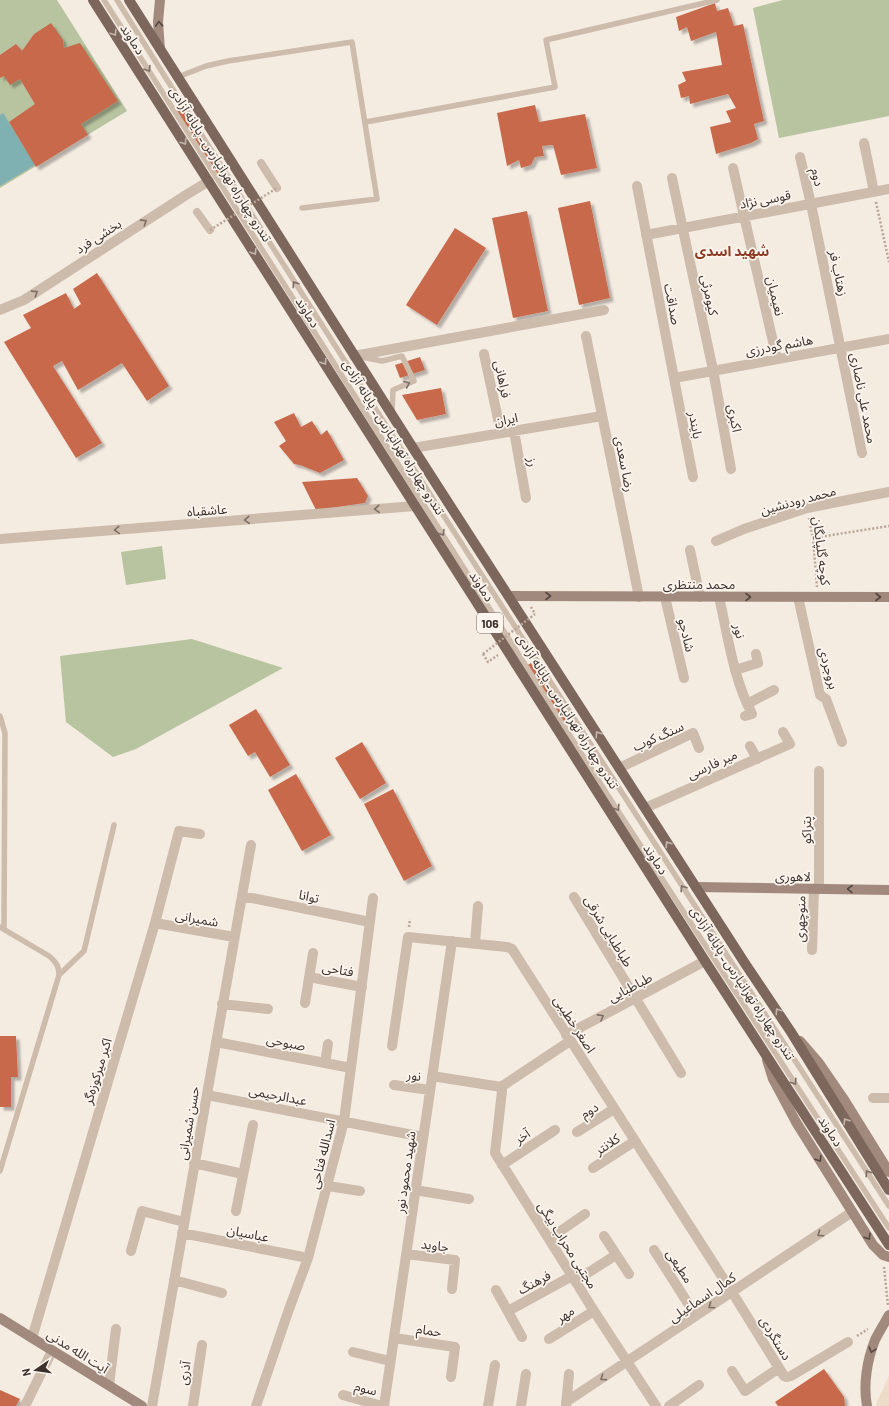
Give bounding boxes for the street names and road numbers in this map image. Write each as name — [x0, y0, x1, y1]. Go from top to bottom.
street label: دماوند — [117, 21, 149, 57]
street label: تندرو چهارراه تهرانپارس ـ پایانه آزادی — [165, 83, 276, 246]
street label: دوم — [806, 166, 828, 188]
street label: قوسی نژاد — [738, 186, 792, 213]
street label: بخشی فرد — [72, 215, 125, 258]
street label: زهتاب فر — [826, 247, 852, 298]
street label: کیومرثی — [697, 273, 722, 318]
street label: نعیمیان — [763, 275, 788, 318]
street label: صداقت — [661, 282, 685, 326]
street label: دماوند — [292, 294, 324, 330]
street label: هاشم گودرزی — [744, 331, 815, 362]
street label: محمد علی ناصاری — [846, 351, 881, 445]
street label: تندرو چهارراه تهرانپارس ـ پایانه آزادی — [338, 356, 449, 519]
street label: فراهانی — [490, 359, 515, 400]
street label: اکبری — [723, 403, 746, 433]
street label: ایران — [493, 409, 519, 430]
street label: بایندر — [685, 409, 706, 440]
street label: رضا سعدی — [611, 435, 638, 493]
street label: رز — [524, 455, 542, 468]
street label: محمد رودنشین — [758, 482, 838, 519]
street label: عاشقباه — [186, 501, 228, 519]
street label: کوچه گلپایگان — [808, 516, 834, 587]
street label: دماوند — [466, 568, 498, 604]
street label: محمد منتظری — [663, 576, 735, 593]
road number: 106 — [477, 613, 503, 633]
street label: شادجو — [675, 617, 699, 653]
street label: نور — [730, 621, 749, 640]
street label: تندرو چهارراه تهرانپارس ـ پایانه آزادی — [512, 630, 623, 793]
street label: بروجردی — [815, 645, 842, 691]
street label: سنگ کوب — [630, 718, 686, 755]
street label: میر فارسی — [684, 746, 740, 783]
street label: پتراکو — [798, 816, 816, 844]
street label: دماوند — [640, 841, 672, 877]
street label: لاهوری — [775, 868, 811, 885]
street label: توانا — [297, 886, 321, 906]
street label: طباطبایی شرقی — [581, 892, 637, 970]
street label: منوچهری — [792, 895, 810, 943]
street label: تندرو چهارراه تهرانپارس ـ پایانه آزادی — [685, 903, 799, 1064]
street label: شمیرانی — [174, 906, 220, 931]
street label: فتاحی — [321, 958, 355, 981]
street label: طباطبایی — [605, 969, 655, 1006]
street label: اصغر خطیبی — [550, 992, 599, 1056]
street label: صبوحی — [265, 1030, 307, 1055]
street label: اکبر میرکوزه‌گر — [79, 1036, 115, 1107]
street label: نور — [405, 1066, 422, 1084]
street label: عبدالرحیمی — [248, 1082, 309, 1110]
street label: حسن شمیرانی — [174, 1085, 203, 1161]
street label: دوم — [577, 1098, 602, 1123]
street label: دماوند — [815, 1113, 847, 1149]
street label: اسدالله فتاحی — [306, 1118, 339, 1191]
street label: آخر — [510, 1124, 534, 1148]
street label: شهید محمود نور — [391, 1130, 420, 1215]
street label: کلانتر — [591, 1130, 623, 1159]
street label: مجتبی محراب بیگی — [534, 1199, 601, 1292]
street label: عباسیان — [225, 1221, 271, 1246]
street label: جاوید — [420, 1235, 450, 1255]
street label: مطیعی — [662, 1246, 697, 1287]
street label: فرهنگ — [515, 1267, 553, 1297]
street label: کمال اسماعیلی — [665, 1268, 740, 1326]
street label: مهر — [552, 1302, 578, 1327]
street label: دستگردی — [756, 1313, 795, 1364]
street label: حمام — [415, 1320, 443, 1342]
street label: آیت الله مدنی — [44, 1326, 113, 1378]
street label: آذری — [174, 1359, 195, 1386]
street label: سوم — [352, 1377, 379, 1401]

